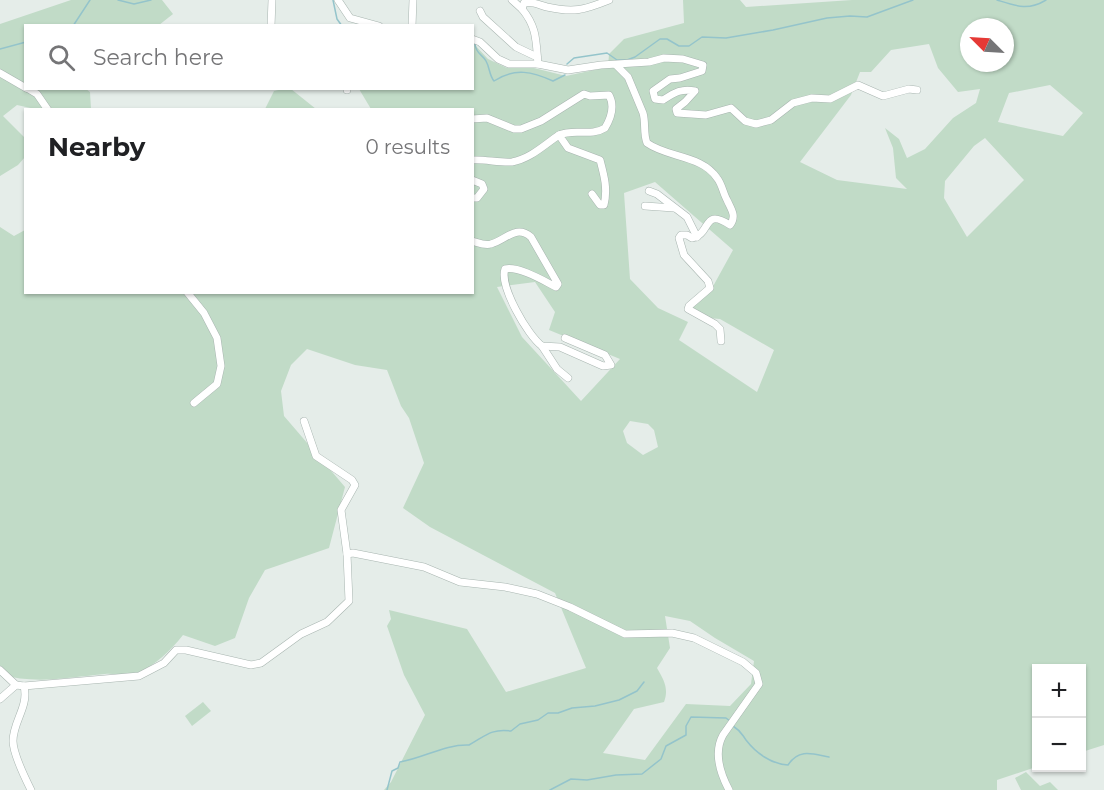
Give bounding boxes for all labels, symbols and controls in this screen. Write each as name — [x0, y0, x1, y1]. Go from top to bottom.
north arrow — [960, 18, 1014, 72]
search box — [24, 24, 474, 90]
icon: search — [45, 41, 78, 74]
text: Search here — [93, 44, 224, 71]
text: Nearby — [48, 131, 145, 163]
text: 0 results — [365, 135, 450, 159]
map controls — [1032, 664, 1086, 772]
button: + — [1032, 664, 1086, 718]
button: − — [1032, 718, 1086, 772]

